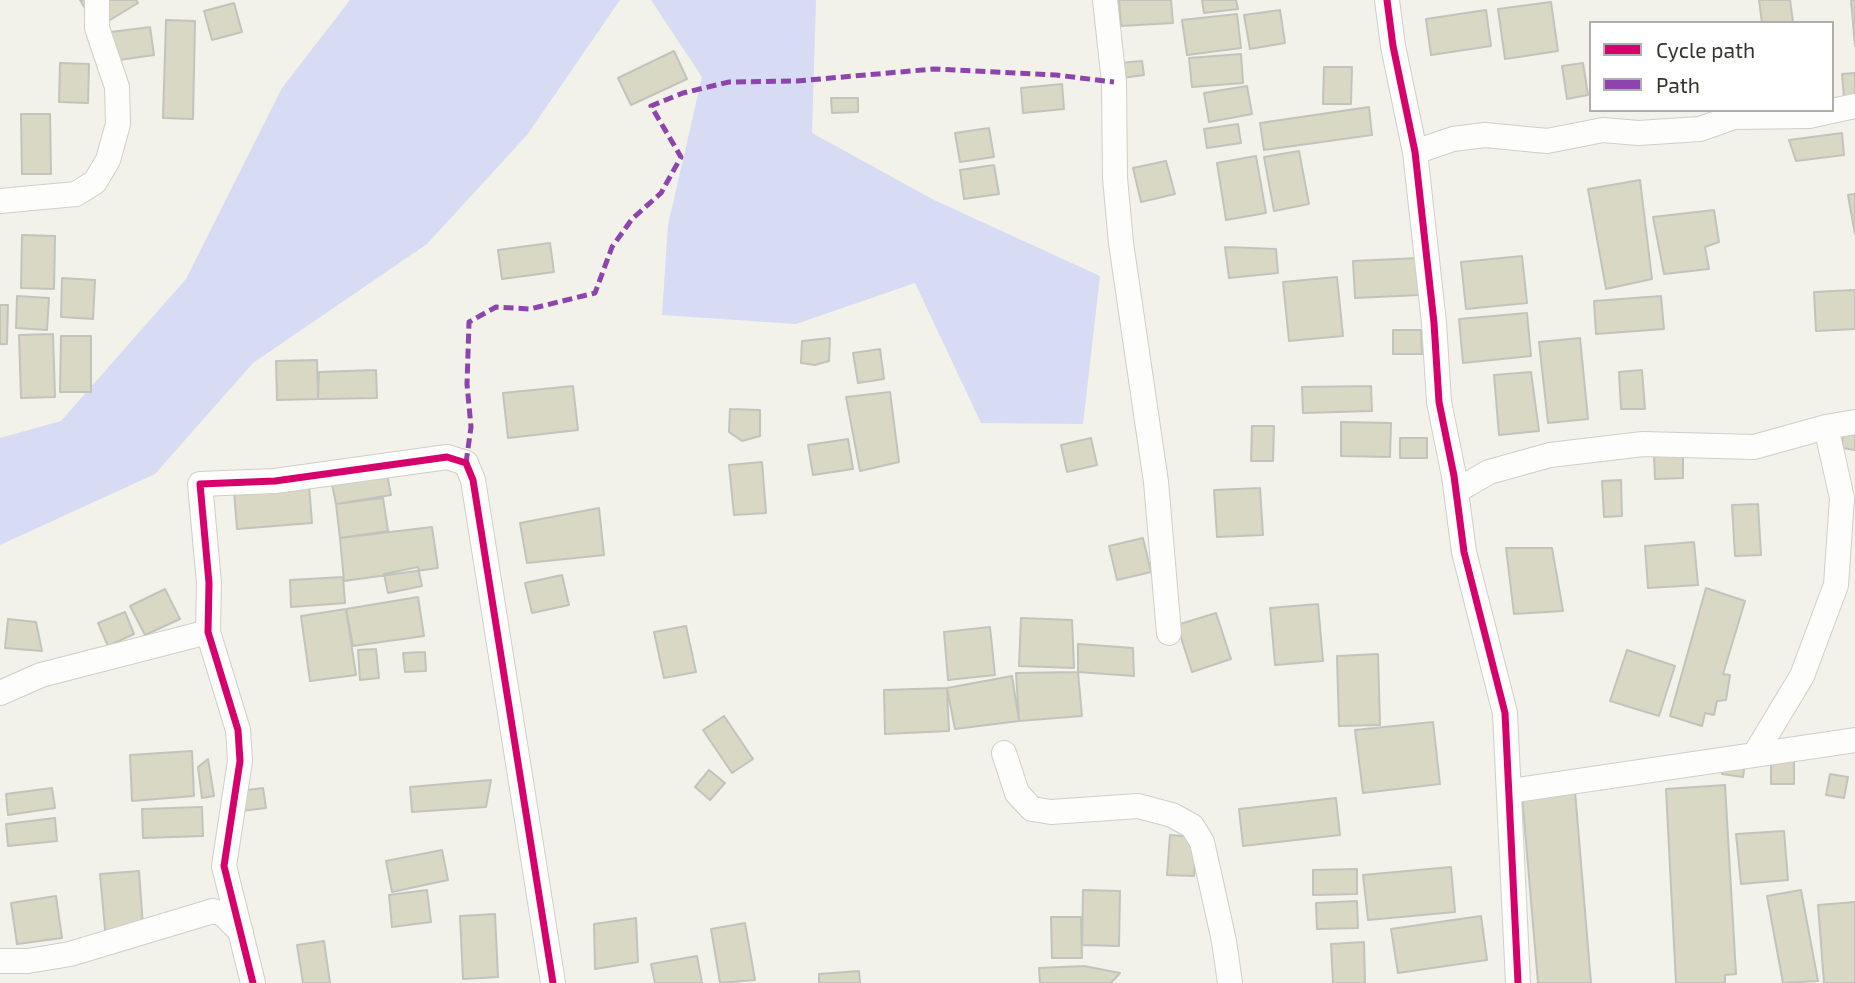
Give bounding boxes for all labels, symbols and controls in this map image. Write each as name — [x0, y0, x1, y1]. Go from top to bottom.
legend — [1589, 21, 1834, 112]
text: Cycle path — [1656, 37, 1755, 62]
text: Path — [1656, 72, 1700, 97]

